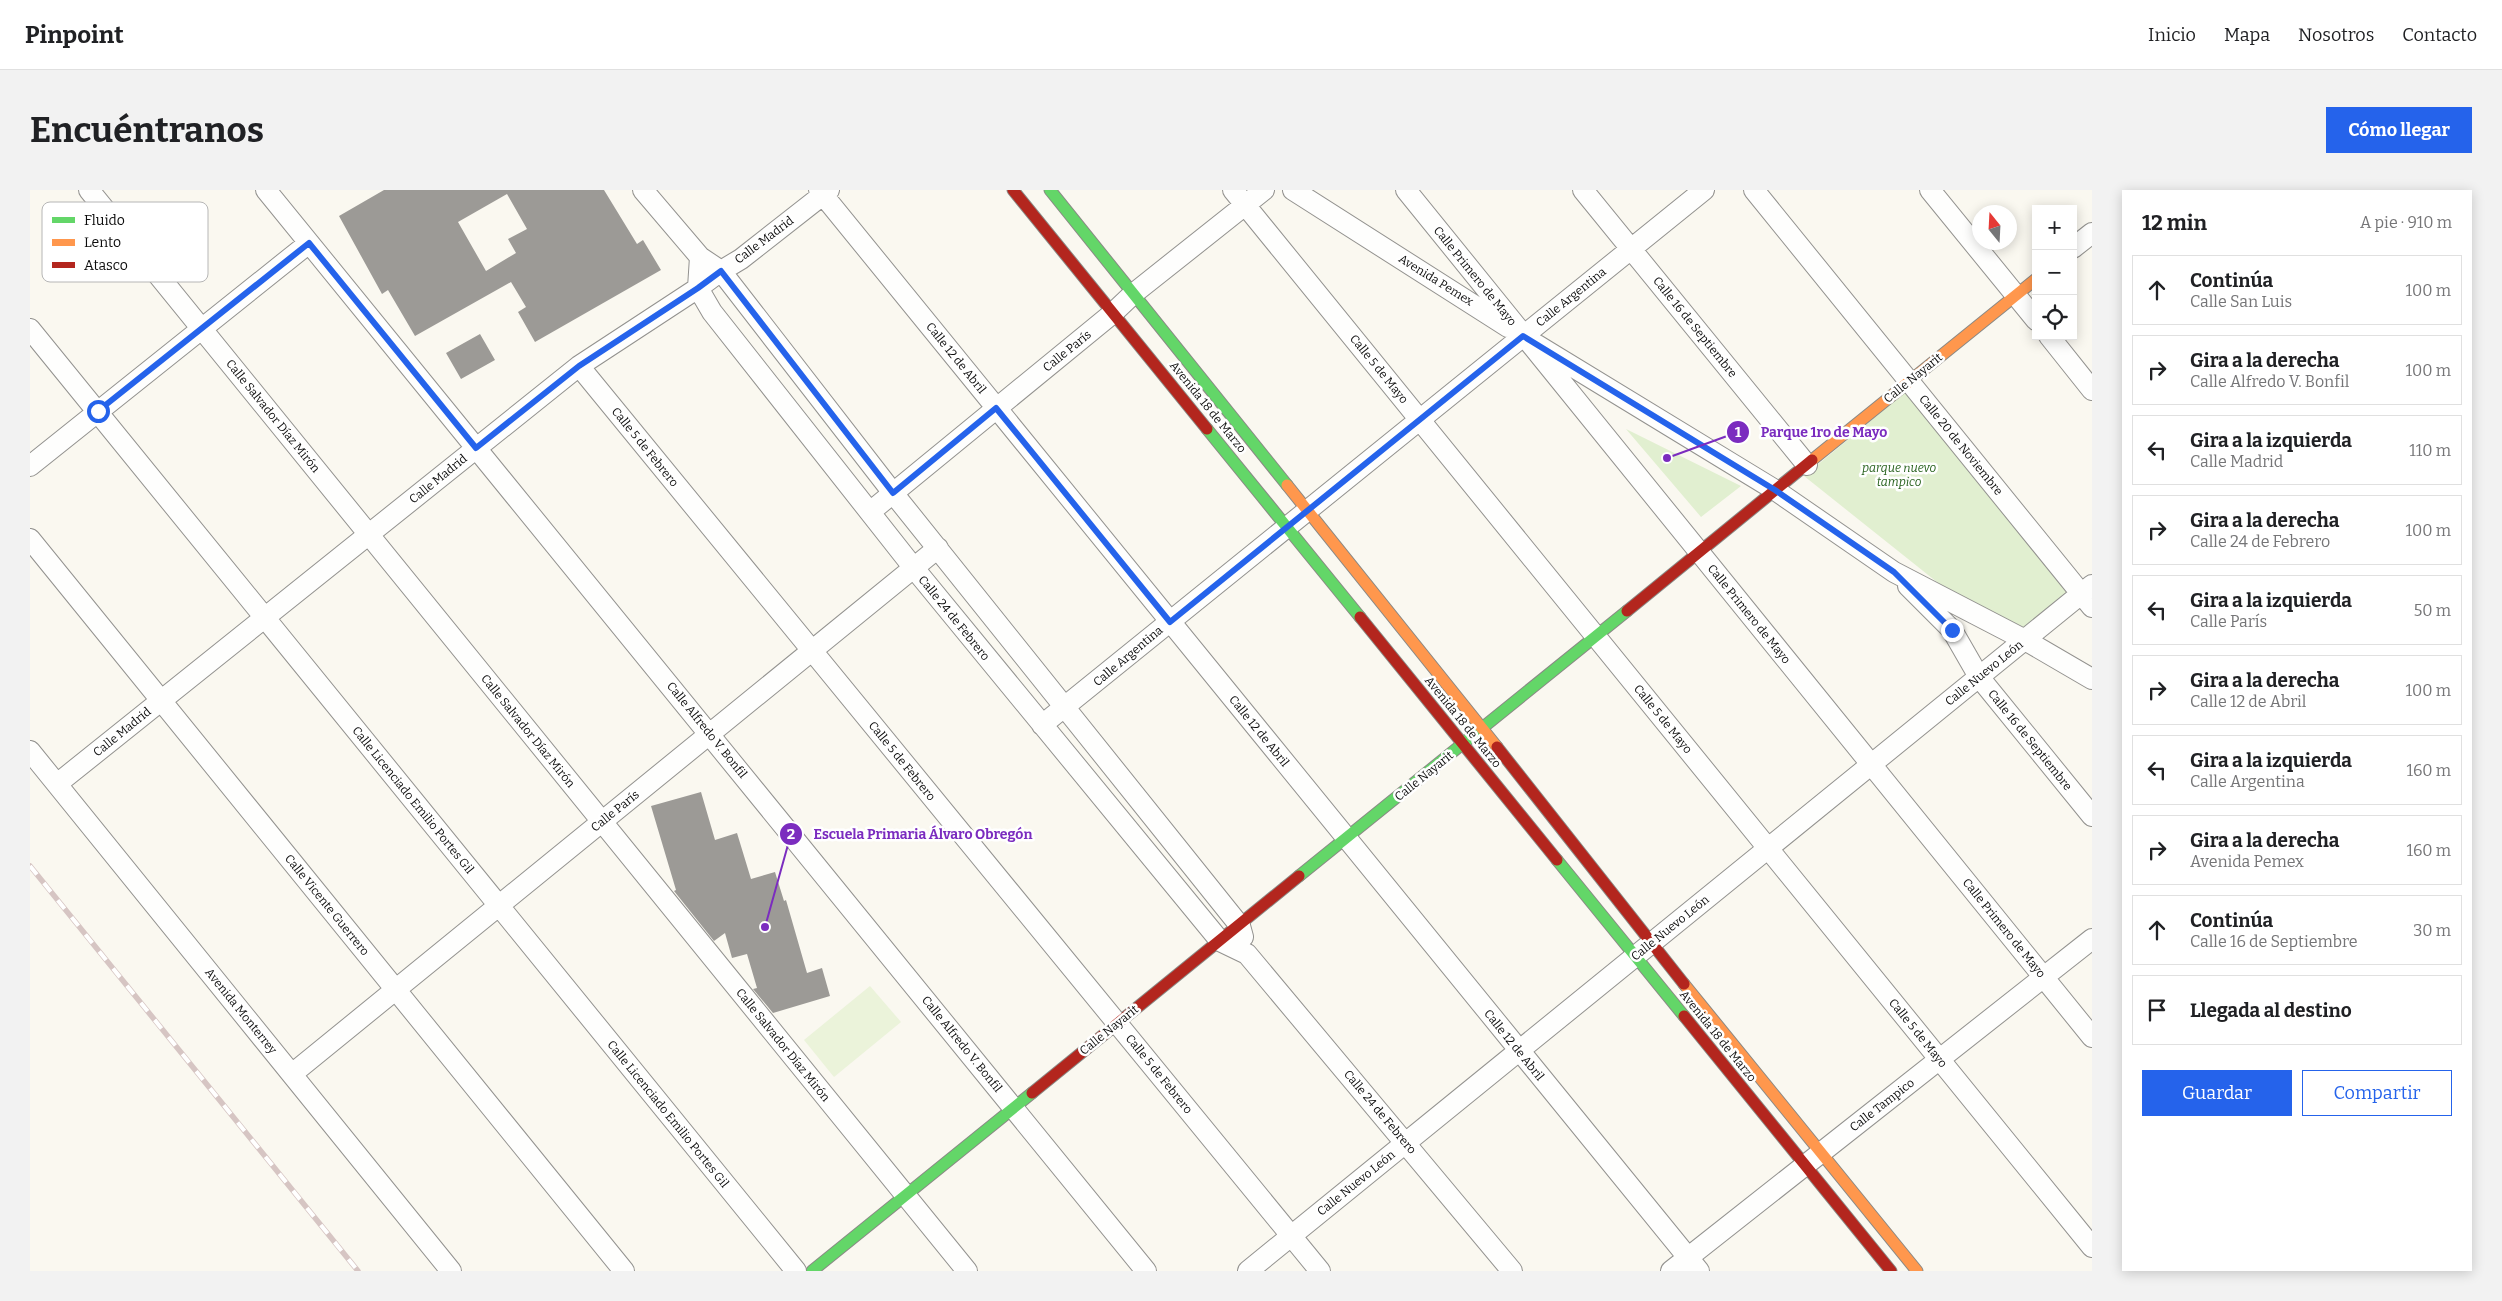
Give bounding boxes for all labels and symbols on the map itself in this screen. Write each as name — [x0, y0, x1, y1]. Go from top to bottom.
legend — [42, 202, 208, 282]
north arrow — [1972, 205, 2017, 250]
text: Fluido — [84, 212, 125, 229]
street label: Calle Madrid — [732, 213, 796, 267]
street label: Calle Primero de Mayo — [1431, 223, 1519, 329]
text: Lento — [84, 234, 121, 251]
street label: Avenida Pemex — [1396, 251, 1476, 309]
text: Atasco — [84, 257, 128, 274]
street label: Calle Argentina — [1533, 264, 1609, 330]
street label: Calle 16 de Septiembre — [1650, 274, 1740, 380]
street label: Calle 12 de Abril — [923, 320, 989, 397]
street label: Calle París — [1040, 327, 1094, 375]
street label: Calle 5 de Mayo — [1347, 332, 1411, 406]
street label: Calle Nayarit — [1881, 350, 1946, 406]
street label: Calle Salvador Díaz Mirón — [223, 357, 323, 476]
street label: Avenida 18 de Marzo — [1167, 359, 1249, 455]
street label: Calle 20 de Noviembre — [1916, 392, 2006, 498]
route start — [87, 400, 110, 423]
street label: Calle 5 de Febrero — [609, 404, 681, 490]
callout: Parque 1ro de Mayo — [1725, 417, 1897, 446]
text: 1 — [1735, 423, 1742, 441]
text: Parque 1ro de Mayo — [1761, 424, 1887, 441]
street label: Calle Madrid — [406, 452, 470, 506]
park label: parque nuevo tampico — [1861, 461, 1936, 489]
street label: Calle Primero de Mayo — [1705, 561, 1793, 667]
street label: Calle 24 de Febrero — [915, 573, 993, 663]
route end — [1941, 619, 1964, 642]
street label: Calle Argentina — [1091, 623, 1166, 689]
street label: Calle Nuevo León — [1942, 637, 2026, 709]
street label: Calle Salvador Díaz Mirón — [478, 672, 578, 791]
street label: Avenida 18 de Marzo — [1422, 674, 1504, 770]
street label: Calle Alfredo V. Bonfil — [664, 679, 750, 781]
street label: Calle 5 de Mayo — [1631, 682, 1695, 756]
street label: Calle 16 de Septiembre — [1985, 687, 2075, 793]
street label: Calle 12 de Abril — [1226, 693, 1292, 770]
street label: Calle Madrid — [90, 705, 154, 759]
street label: Calle 5 de Febrero — [866, 718, 938, 804]
street label: Calle Licenciado Emilio Portes Gil — [349, 724, 477, 877]
street label: Calle Nayarit — [1392, 748, 1457, 804]
street label: Calle París — [588, 787, 642, 835]
callout: Escuela Primaria Álvaro Obregón — [778, 819, 1042, 848]
text: 2 — [787, 825, 795, 843]
text: Escuela Primaria Álvaro Obregón — [814, 825, 1032, 843]
street label: Calle Vicente Guerrero — [282, 852, 372, 958]
street label: Calle Primero de Mayo — [1960, 875, 2048, 981]
street label: Calle Nuevo León — [1628, 892, 1712, 964]
street label: Avenida Monterrey — [202, 965, 280, 1057]
street label: Calle Salvador Díaz Mirón — [733, 986, 833, 1105]
street label: Avenida 18 de Marzo — [1677, 988, 1759, 1084]
street label: Calle Alfredo V. Bonfil — [919, 993, 1005, 1095]
street label: Calle 5 de Mayo — [1886, 996, 1950, 1070]
street label: Calle Nayarit — [1077, 1002, 1142, 1058]
street label: Calle 12 de Abril — [1481, 1007, 1547, 1084]
street label: Calle 5 de Febrero — [1123, 1031, 1195, 1117]
street label: Calle Licenciado Emilio Portes Gil — [604, 1038, 732, 1191]
street label: Calle 24 de Febrero — [1341, 1067, 1419, 1157]
street label: Calle Tampico — [1847, 1075, 1917, 1134]
street label: Calle Nuevo León — [1314, 1147, 1398, 1219]

